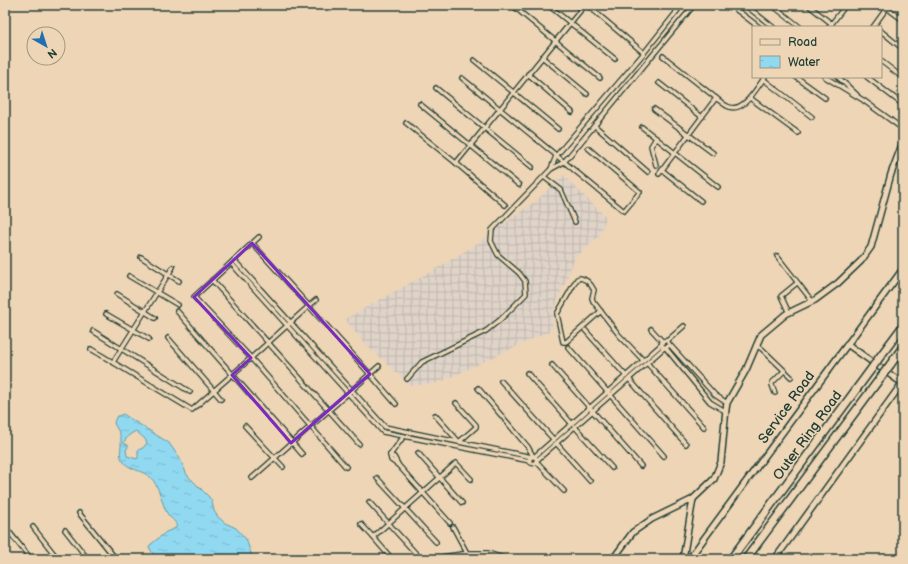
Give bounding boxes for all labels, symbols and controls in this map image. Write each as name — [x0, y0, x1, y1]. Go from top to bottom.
north arrow — [26, 26, 66, 66]
legend — [752, 26, 882, 78]
text: Road — [788, 35, 817, 50]
text: N — [45, 46, 59, 61]
text: Water — [788, 55, 820, 70]
street label: Service Road — [754, 368, 818, 447]
street label: Outer Ring Road — [769, 387, 846, 483]

